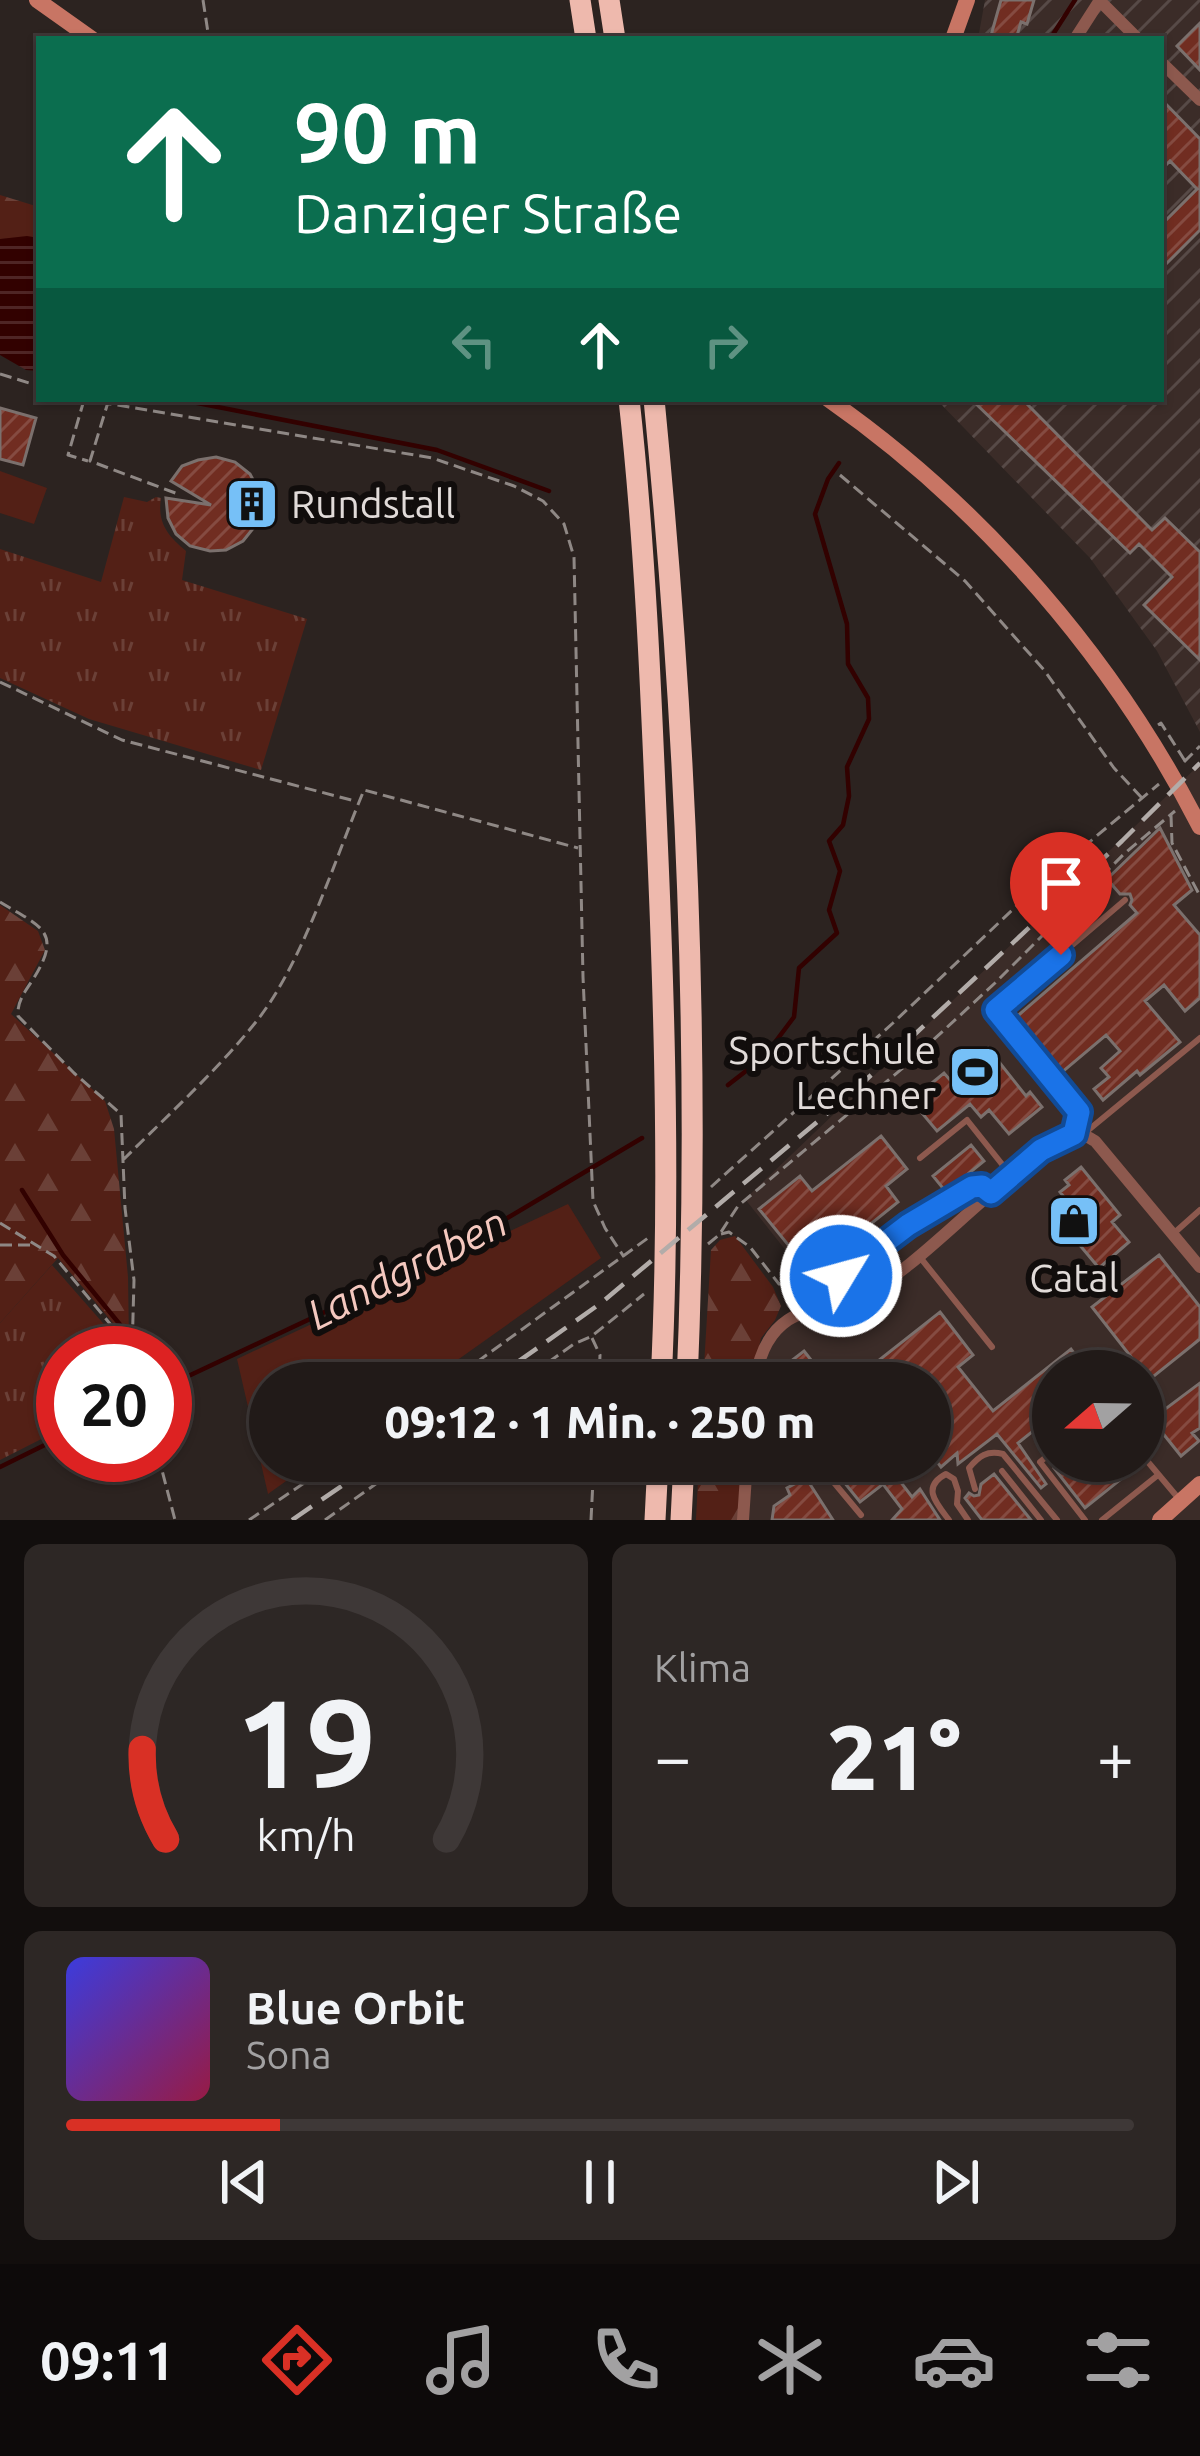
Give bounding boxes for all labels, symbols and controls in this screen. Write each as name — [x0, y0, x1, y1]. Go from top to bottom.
icon: ahead — [96, 84, 252, 240]
text: 90 m — [294, 85, 481, 179]
text: Danziger Straße — [294, 183, 682, 243]
icon: left — [441, 312, 507, 378]
icon: ahead — [567, 312, 633, 378]
icon: right — [693, 312, 759, 378]
building icon: Rundstall — [224, 476, 280, 532]
place label: Rundstall — [291, 482, 455, 525]
pin — [1010, 832, 1112, 955]
icon: arrive — [1028, 850, 1094, 916]
place label: Sportschule Lechner — [728, 1028, 936, 1116]
sports icon: Sportschule Lechner — [947, 1044, 1003, 1100]
shop icon: Catal — [1046, 1193, 1102, 1249]
water label: Landgraben — [299, 1197, 514, 1338]
position arrow — [778, 1213, 904, 1339]
place label: Catal — [1029, 1256, 1119, 1299]
speed limit sign: 20 — [36, 1326, 192, 1482]
north arrow — [1032, 1350, 1164, 1482]
map controls — [1032, 1350, 1164, 1482]
text: 09:12 · 1 Min. · 250 m — [385, 1396, 815, 1447]
text: Klima — [654, 1646, 751, 1689]
text: 19 — [236, 1672, 376, 1812]
text: 21° — [827, 1706, 961, 1807]
text: − — [654, 1719, 691, 1793]
text: + — [1097, 1719, 1134, 1793]
text: km/h — [256, 1810, 356, 1858]
text: Blue Orbit — [246, 1982, 465, 2033]
text: Sona — [246, 2033, 332, 2076]
icon: previous — [211, 2149, 277, 2215]
icon: pause — [567, 2149, 633, 2215]
icon: next — [923, 2149, 989, 2215]
icon: directions — [255, 2318, 339, 2402]
icon: music — [419, 2318, 503, 2402]
icon: phone — [584, 2318, 668, 2402]
icon: climate — [748, 2318, 832, 2402]
icon: car — [912, 2318, 996, 2402]
icon: filters — [1076, 2318, 1160, 2402]
text: 09:11 — [40, 2330, 175, 2390]

